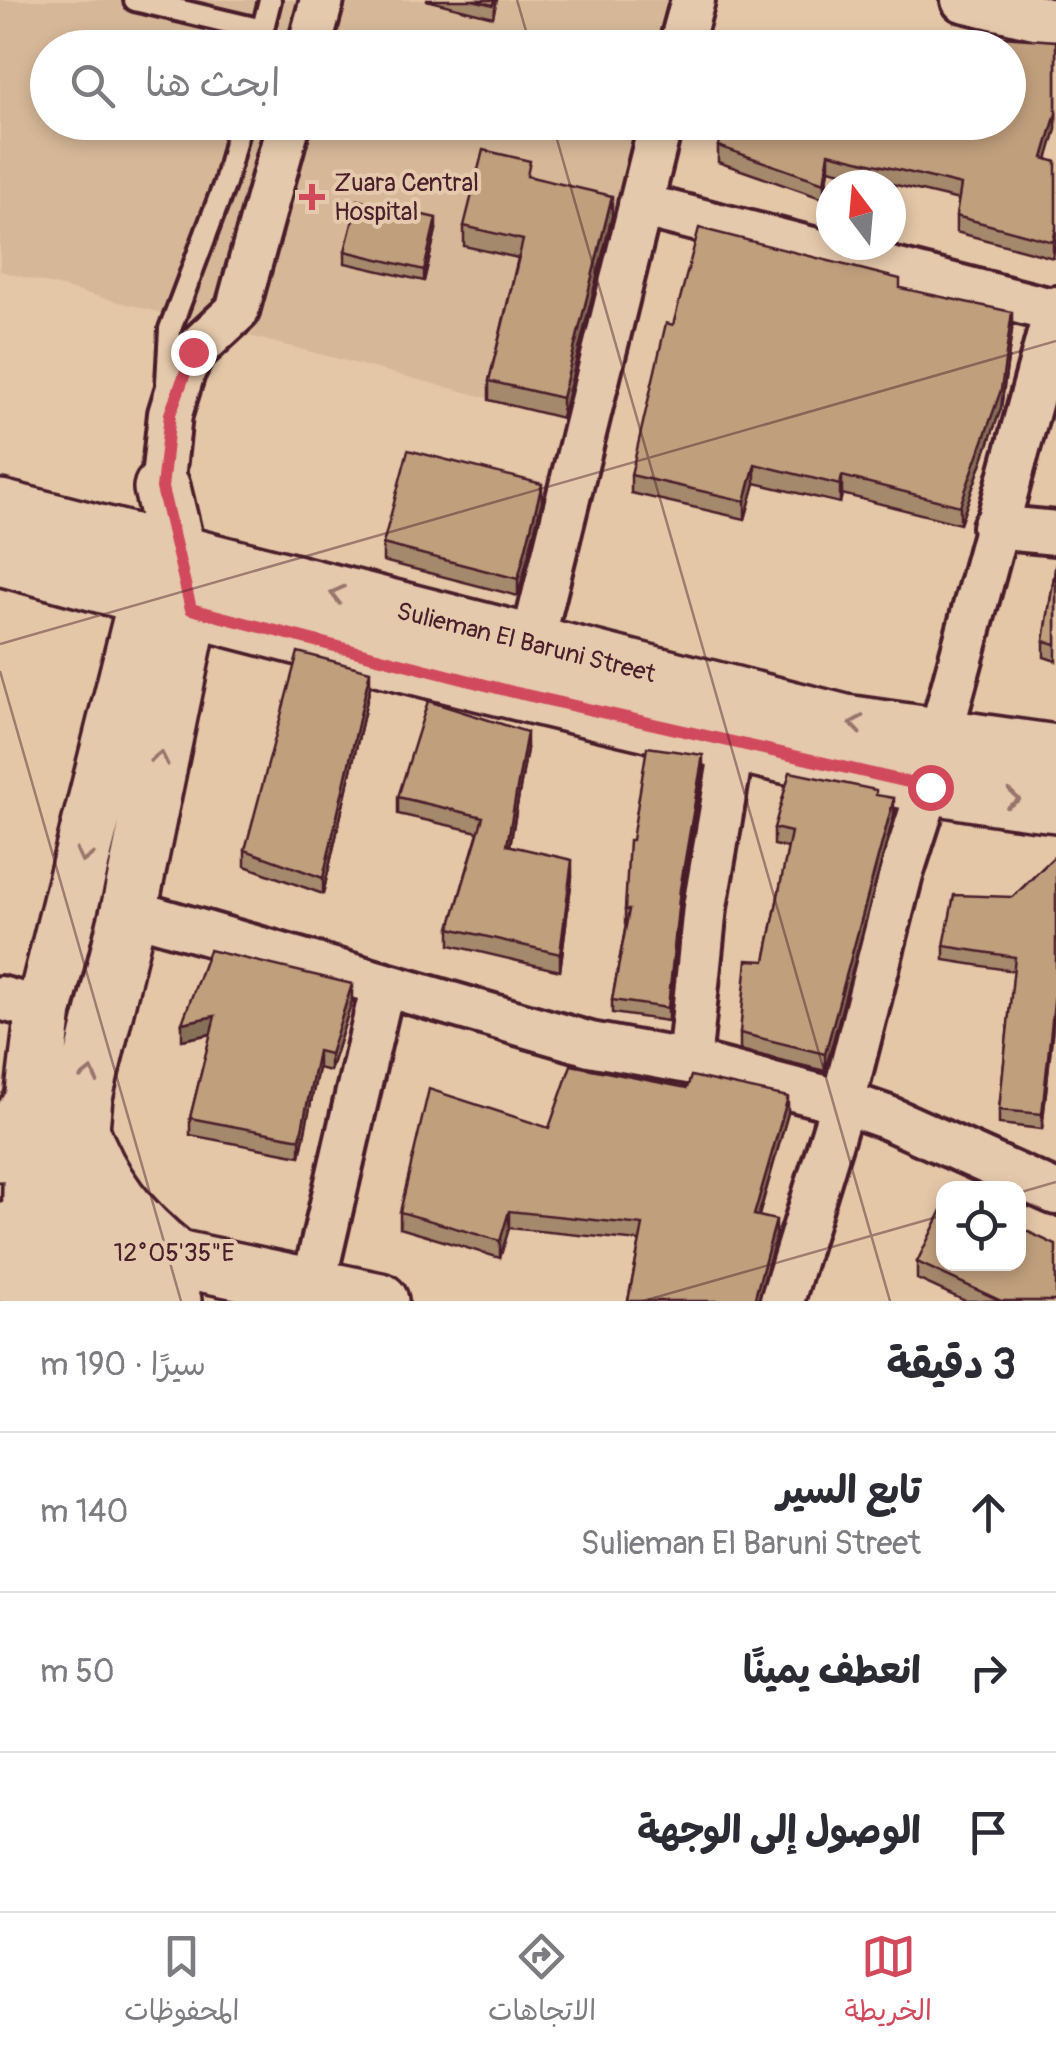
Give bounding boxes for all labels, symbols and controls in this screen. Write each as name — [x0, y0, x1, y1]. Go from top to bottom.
search box — [30, 30, 1026, 140]
icon: search — [65, 58, 120, 113]
text: ابحث هنا — [145, 60, 280, 108]
place label: Zuara Central Hospital — [334, 168, 479, 228]
north arrow — [816, 170, 906, 260]
marker: Zuara Central Hospital — [299, 184, 325, 210]
route end — [171, 330, 217, 376]
one-way arrow — [329, 585, 346, 606]
street label: Sulieman El Baruni Street — [393, 596, 660, 690]
one-way arrow — [847, 715, 864, 736]
one-way arrow — [149, 750, 170, 767]
route start — [908, 765, 954, 811]
one-way arrow — [1006, 788, 1022, 809]
one-way arrow — [75, 847, 96, 864]
one-way arrow — [78, 1067, 99, 1084]
map controls — [936, 1181, 1026, 1271]
button: locate — [936, 1181, 1026, 1271]
text: 12°05'35"E — [114, 1238, 234, 1269]
text: 3 دقيقة — [887, 1339, 1016, 1391]
text: سيرًا · 190 m — [40, 1345, 206, 1385]
text: تابع السير — [777, 1467, 921, 1515]
icon: ahead — [961, 1485, 1016, 1540]
text: 140 m — [40, 1492, 128, 1532]
text: Sulieman El Baruni Street — [581, 1524, 921, 1564]
icon: right — [961, 1645, 1016, 1700]
text: انعطف يمينًا — [743, 1647, 921, 1695]
text: 50 m — [40, 1652, 115, 1692]
icon: arrive — [961, 1805, 1016, 1860]
text: الوصول إلى الوجهة — [637, 1807, 921, 1855]
tab: المحفوظات — [124, 1929, 240, 2035]
tab: الاتجاهات — [488, 1929, 596, 2035]
tab: الخريطة — [844, 1929, 932, 2035]

